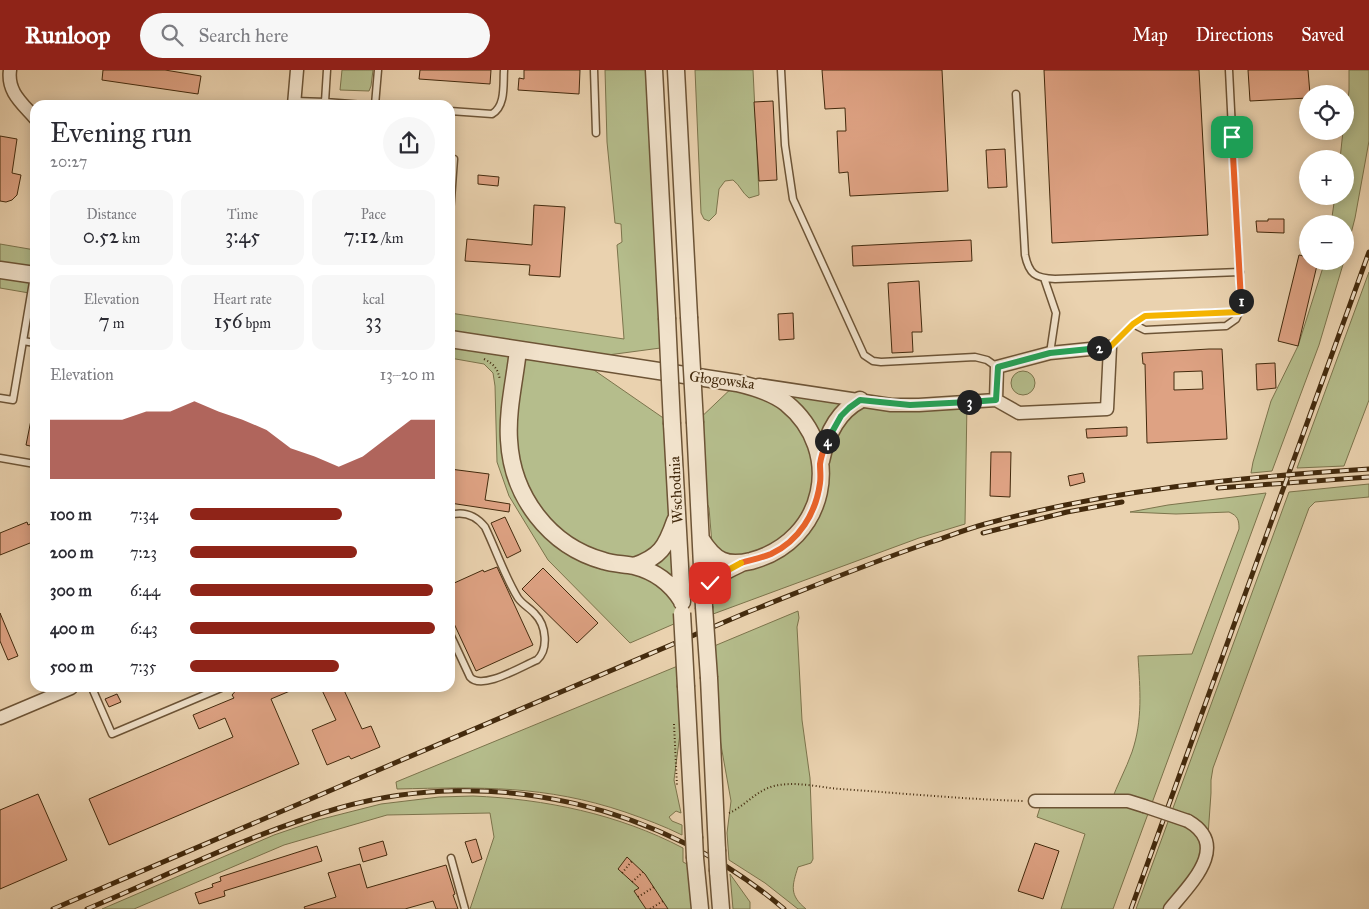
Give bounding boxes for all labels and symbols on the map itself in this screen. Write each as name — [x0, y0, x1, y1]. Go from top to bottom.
pin — [1211, 116, 1253, 158]
pin: 1 — [1228, 288, 1254, 314]
pin: 2 — [1086, 336, 1112, 360]
street label: Głogowska — [688, 367, 756, 393]
pin: 3 — [956, 390, 982, 414]
pin: 4 — [814, 428, 840, 454]
street label: Wschodnia — [665, 455, 687, 524]
pin — [689, 562, 731, 604]

